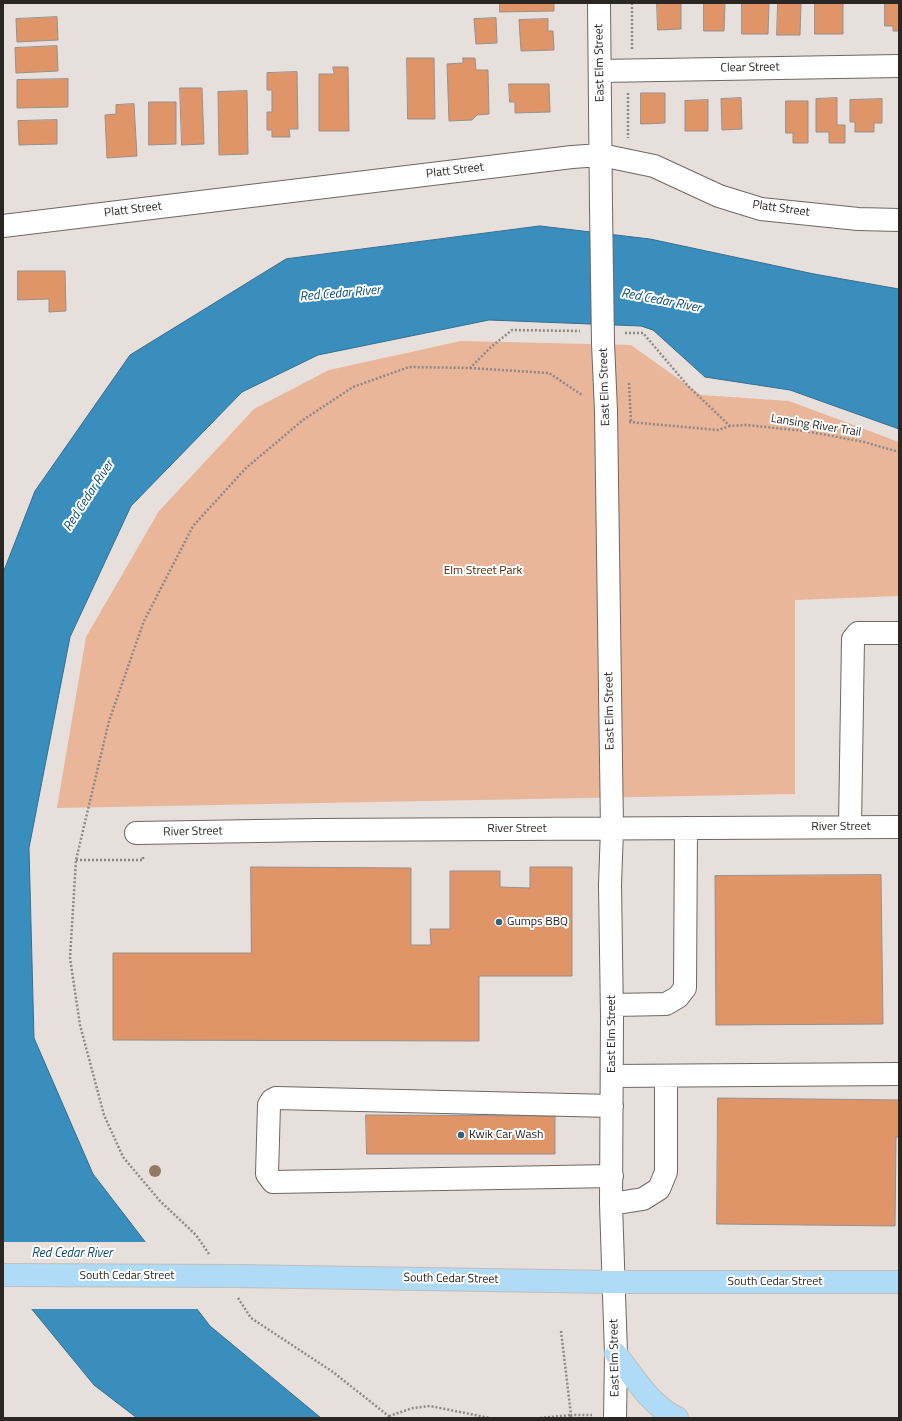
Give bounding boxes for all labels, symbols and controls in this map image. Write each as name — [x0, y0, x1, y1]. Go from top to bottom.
street label: East Elm Street — [592, 24, 608, 102]
street label: Clear Street — [720, 60, 780, 76]
street label: Platt Street — [425, 160, 485, 182]
street label: Platt Street — [751, 198, 811, 220]
street label: Platt Street — [103, 199, 163, 221]
water label: Red Cedar River — [299, 283, 381, 305]
water label: Red Cedar River — [620, 286, 702, 316]
street label: East Elm Street — [596, 348, 614, 426]
street label: Lansing River Trail — [770, 412, 862, 440]
water label: Red Cedar River — [60, 458, 118, 534]
park label: Elm Street Park — [444, 564, 522, 578]
street label: East Elm Street — [602, 672, 618, 750]
street label: River Street — [811, 820, 871, 834]
street label: River Street — [487, 822, 547, 836]
street label: River Street — [163, 824, 223, 840]
place label: Gumps BBQ — [507, 915, 568, 929]
marker: Gumps BBQ — [494, 917, 504, 927]
street label: East Elm Street — [605, 995, 619, 1073]
place label: Kwik Car Wash — [469, 1128, 544, 1142]
marker: Kwik Car Wash — [456, 1130, 466, 1140]
water label: Red Cedar River — [32, 1246, 112, 1262]
street label: South Cedar Street — [79, 1269, 175, 1283]
street label: South Cedar Street — [403, 1271, 499, 1287]
street label: South Cedar Street — [727, 1275, 823, 1289]
street label: East Elm Street — [607, 1319, 623, 1397]

